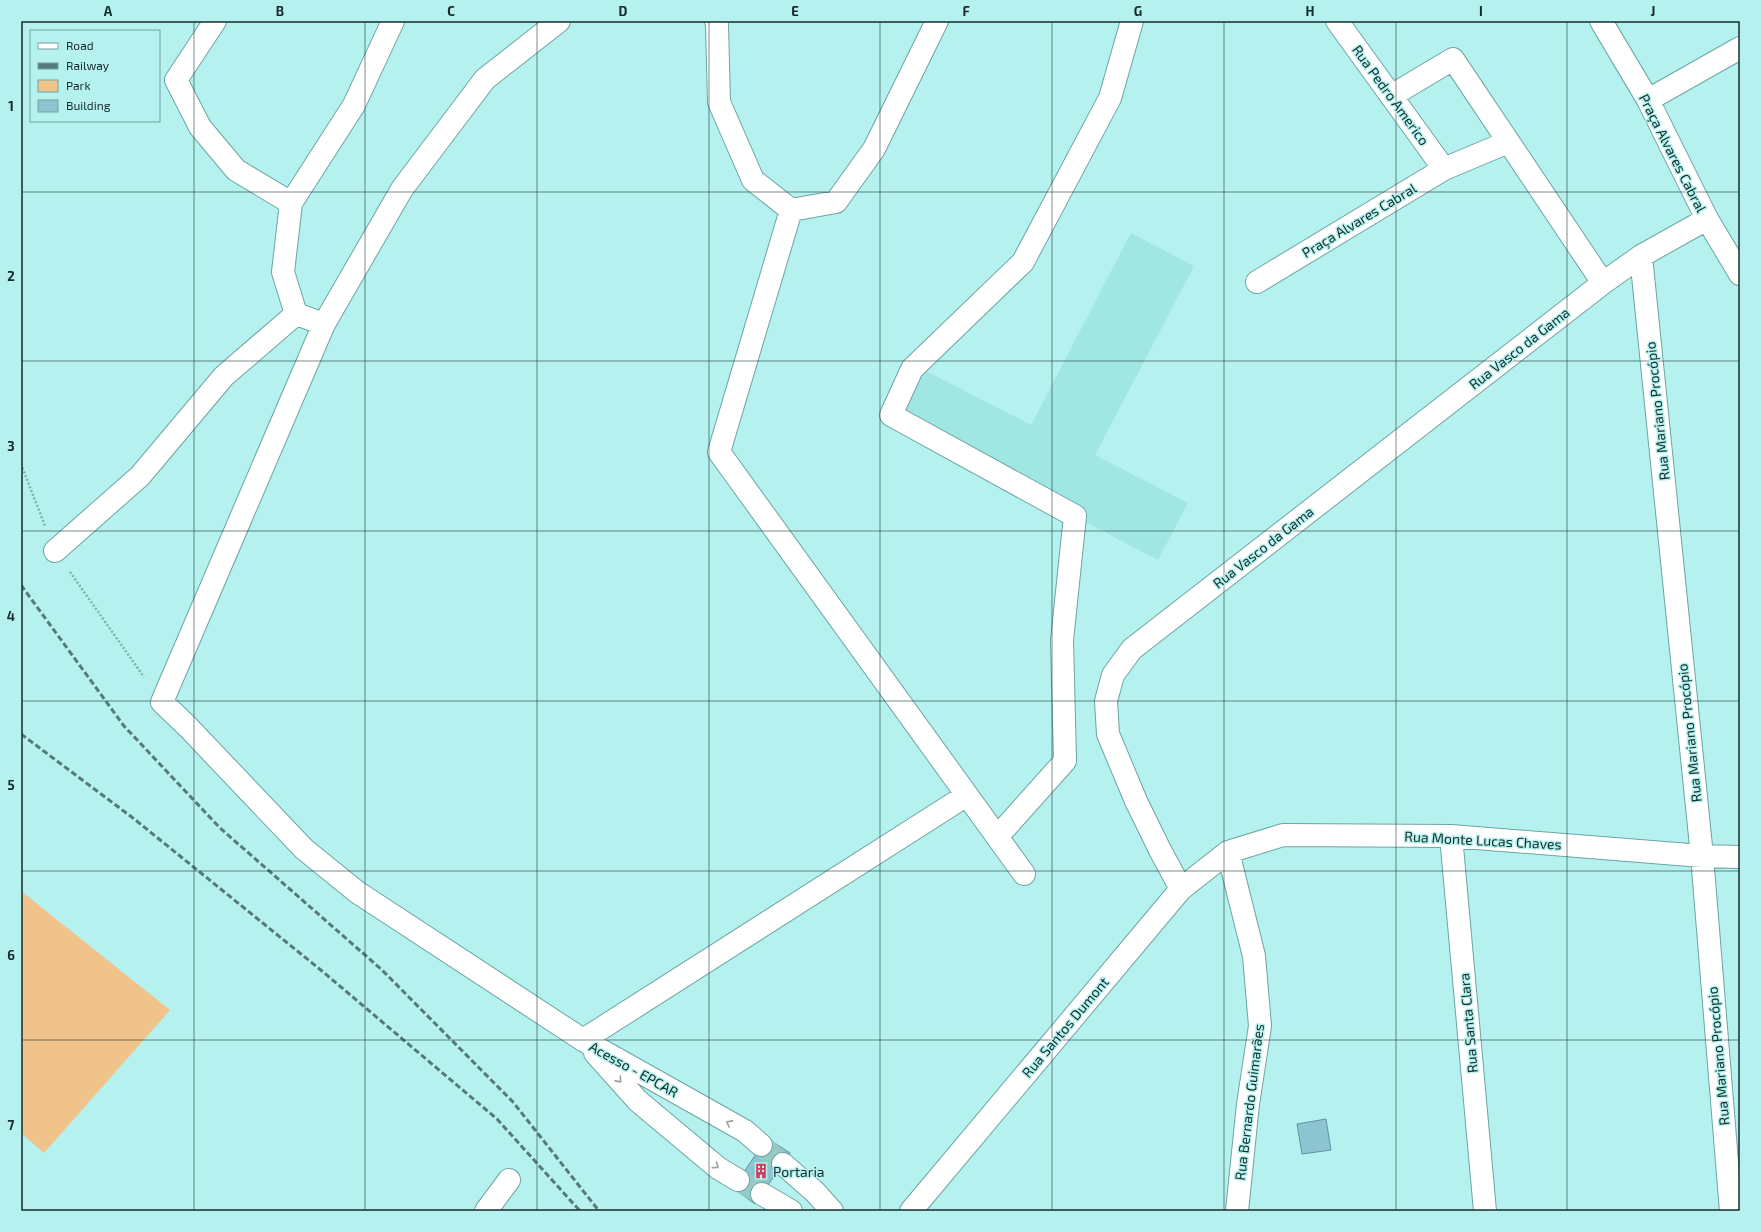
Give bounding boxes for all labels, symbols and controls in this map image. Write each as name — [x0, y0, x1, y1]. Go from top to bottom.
text: A — [104, 3, 113, 19]
text: B — [276, 3, 284, 19]
text: C — [447, 3, 455, 19]
text: D — [619, 3, 628, 19]
text: E — [791, 3, 799, 19]
text: F — [962, 3, 970, 19]
text: G — [1134, 3, 1142, 19]
text: H — [1306, 3, 1315, 19]
text: I — [1479, 3, 1483, 19]
text: J — [1651, 3, 1655, 19]
legend — [30, 30, 160, 122]
text: Road — [66, 38, 94, 52]
street label: Rua Pedro Americo — [1349, 42, 1433, 148]
text: Railway — [66, 58, 110, 72]
text: Park — [66, 78, 91, 92]
street label: Praça Alvares Cabral — [1635, 91, 1711, 216]
text: 1 — [8, 98, 14, 114]
text: Building — [66, 98, 111, 112]
street label: Praça Alvares Cabral — [1299, 179, 1421, 262]
text: 2 — [7, 268, 15, 284]
street label: Rua Vasco da Gama — [1465, 303, 1573, 393]
street label: Rua Mariano Procópio — [1641, 341, 1673, 481]
text: 3 — [7, 438, 15, 454]
street label: Rua Vasco da Gama — [1209, 502, 1317, 592]
text: 4 — [7, 608, 15, 624]
street label: Rua Mariano Procópio — [1673, 663, 1705, 803]
text: 5 — [7, 777, 15, 793]
street label: Rua Monte Lucas Chaves — [1404, 827, 1562, 853]
text: 6 — [7, 947, 15, 963]
street label: Rua Santa Clara — [1455, 972, 1481, 1074]
street label: Rua Santos Dumont — [1018, 973, 1112, 1081]
street label: Rua Mariano Procópio — [1703, 986, 1733, 1126]
street label: Rua Bernardo Guimarães — [1231, 1023, 1267, 1181]
street label: Acesso - EPCAR — [587, 1038, 682, 1101]
one-way arrow — [614, 1075, 621, 1083]
text: 7 — [8, 1117, 15, 1133]
one-way arrow — [726, 1120, 733, 1127]
one-way arrow — [711, 1161, 718, 1168]
building icon: Portaria — [752, 1162, 770, 1180]
place label: Portaria — [773, 1163, 825, 1180]

